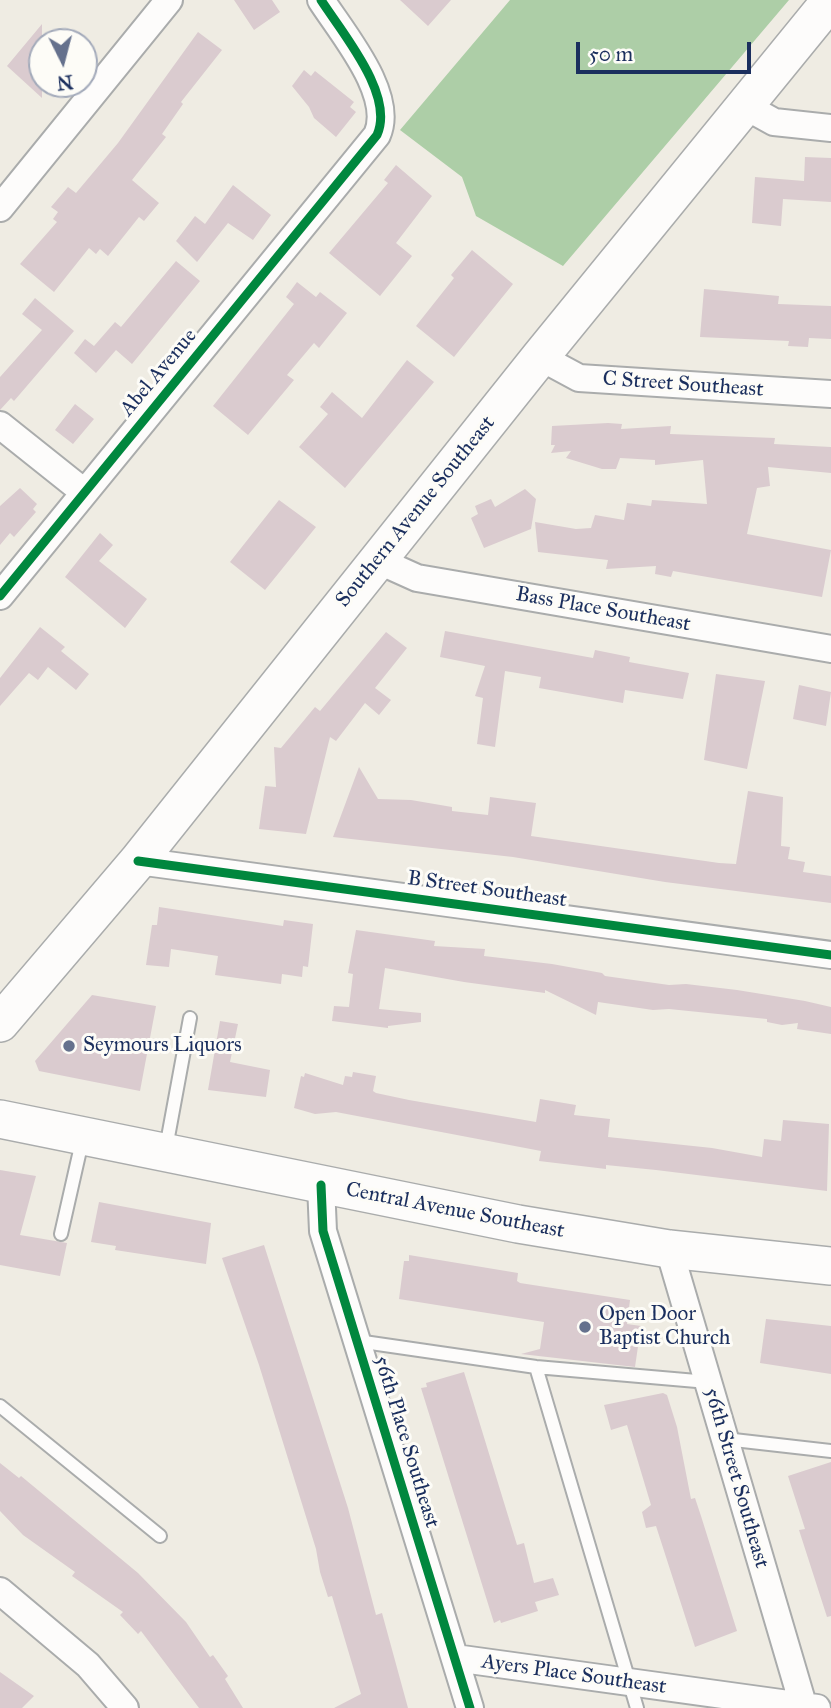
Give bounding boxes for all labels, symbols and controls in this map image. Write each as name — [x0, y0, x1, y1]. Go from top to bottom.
north arrow — [28, 28, 98, 98]
scale bar — [579, 28, 754, 72]
text: 50 m — [589, 41, 633, 67]
text: N — [56, 70, 74, 95]
street label: Abel Avenue — [115, 324, 203, 422]
street label: C Street Southeast — [602, 367, 764, 403]
street label: Southern Avenue Southeast — [331, 411, 501, 613]
street label: Bass Place Southeast — [514, 582, 692, 638]
street label: B Street Southeast — [406, 866, 568, 914]
place label: Seymours Liquors — [83, 1033, 242, 1059]
marker: Seymours Liquors — [61, 1038, 77, 1054]
street label: Central Avenue Southeast — [344, 1177, 566, 1245]
place label: Open Door Baptist Church — [599, 1302, 730, 1352]
marker: Open Door Baptist Church — [577, 1319, 593, 1335]
street label: 56th Place Southeast — [368, 1353, 444, 1531]
street label: 56th Street Southeast — [698, 1385, 774, 1571]
street label: Ayers Place Southeast — [480, 1650, 668, 1700]

